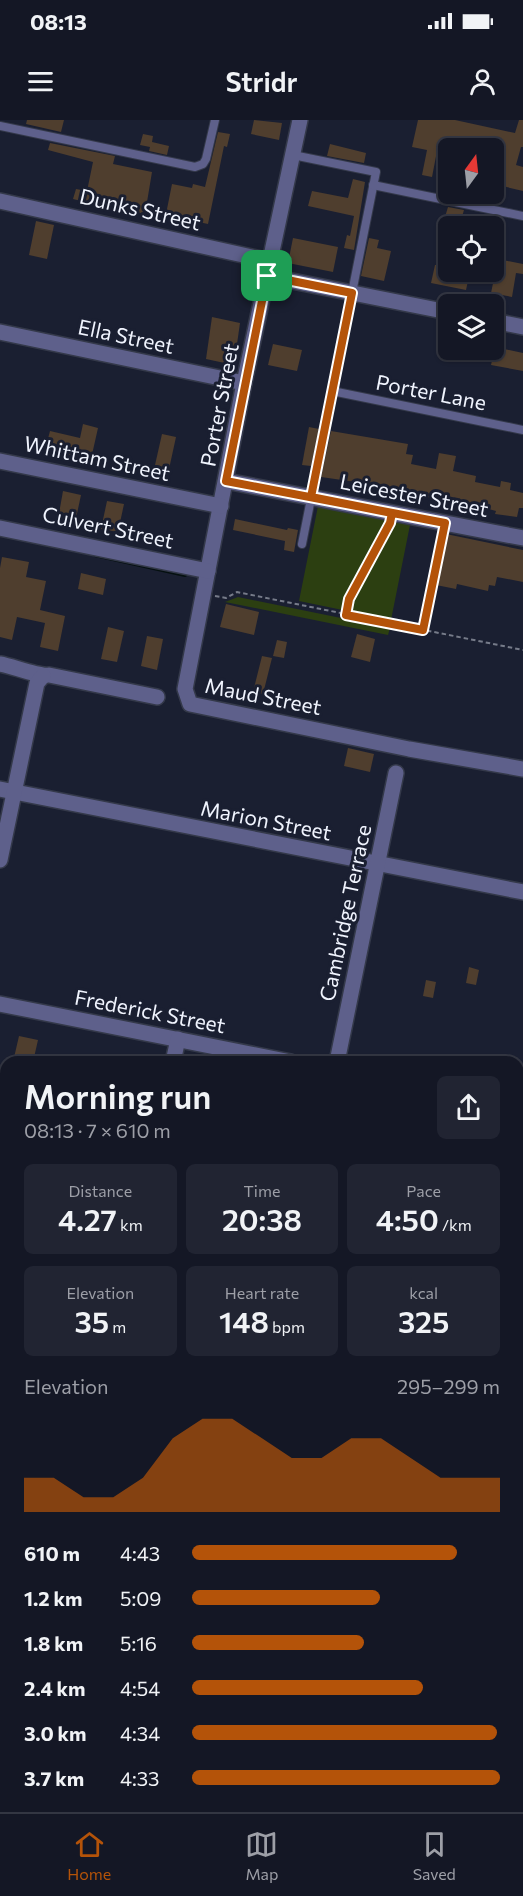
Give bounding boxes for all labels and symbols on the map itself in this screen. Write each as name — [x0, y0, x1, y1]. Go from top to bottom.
north arrow — [438, 138, 504, 204]
street label: Dunks Street — [77, 182, 203, 235]
pin — [241, 250, 292, 301]
street label: Ella Street — [76, 313, 177, 358]
street label: Porter Street — [194, 341, 243, 468]
street label: Porter Lane — [374, 369, 489, 414]
street label: Whittam Street — [22, 430, 173, 485]
street label: Leicester Street — [338, 468, 491, 521]
street label: Culvert Street — [41, 500, 176, 553]
street label: Maud Street — [203, 672, 324, 719]
street label: Marion Street — [199, 795, 334, 844]
street label: Cambridge Terrace — [314, 822, 375, 1003]
street label: Frederick Street — [73, 984, 228, 1037]

